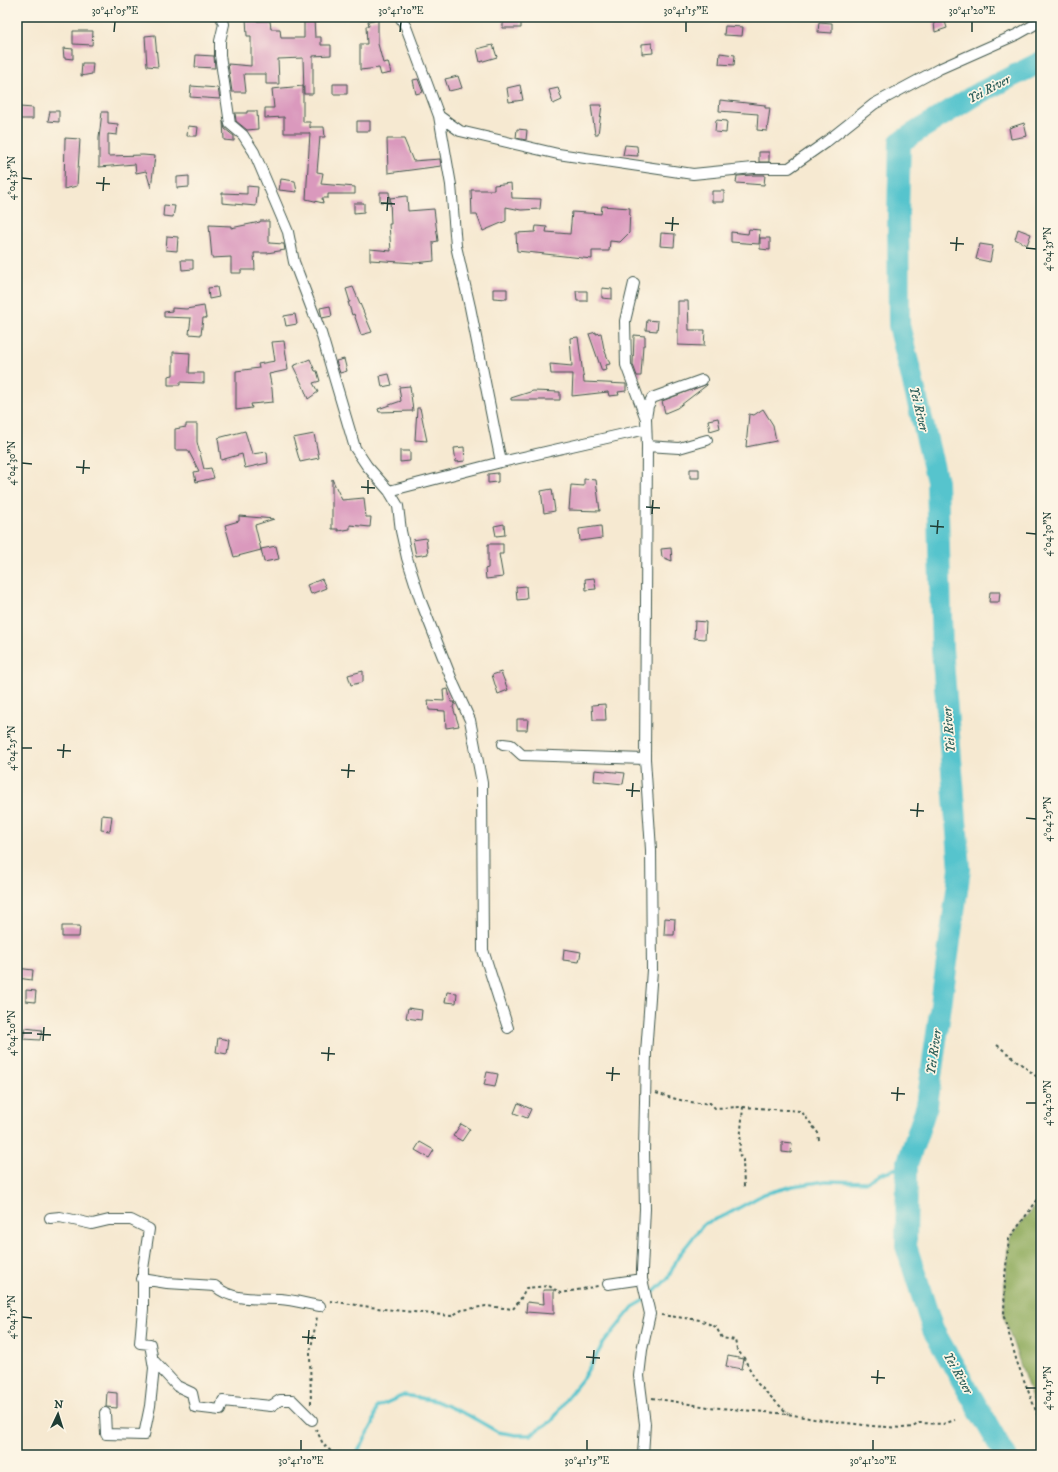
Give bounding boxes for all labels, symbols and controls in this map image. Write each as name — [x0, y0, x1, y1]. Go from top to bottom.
text: 30°41'05"E — [92, 5, 138, 17]
text: 30°41'10"E — [378, 5, 424, 17]
text: 30°41'15"E — [664, 5, 708, 17]
text: 30°41'20"E — [949, 5, 995, 17]
water label: Yei River — [965, 71, 1014, 107]
text: 4°04'35"N — [6, 156, 18, 200]
text: 4°04'35"N — [1042, 227, 1054, 271]
water label: Yei River — [906, 385, 933, 434]
text: 4°04'30"N — [6, 441, 18, 485]
text: 4°04'30"N — [1042, 512, 1054, 556]
water label: Yei River — [939, 705, 959, 753]
text: 4°04'25"N — [6, 725, 18, 771]
text: 4°04'25"N — [1042, 796, 1054, 842]
text: 4°04'20"N — [6, 1010, 18, 1056]
water label: Yei River — [923, 1027, 945, 1076]
text: 4°04'20"N — [1042, 1080, 1054, 1126]
text: 4°04'15"N — [6, 1295, 18, 1339]
water label: Yei River — [940, 1349, 977, 1398]
text: 4°04'15"N — [1042, 1366, 1054, 1410]
north arrow — [38, 1394, 78, 1434]
text: N — [54, 1398, 64, 1412]
text: 30°41'10"E — [278, 1455, 324, 1467]
text: 30°41'15"E — [565, 1455, 609, 1467]
text: 30°41'20"E — [850, 1455, 896, 1467]

